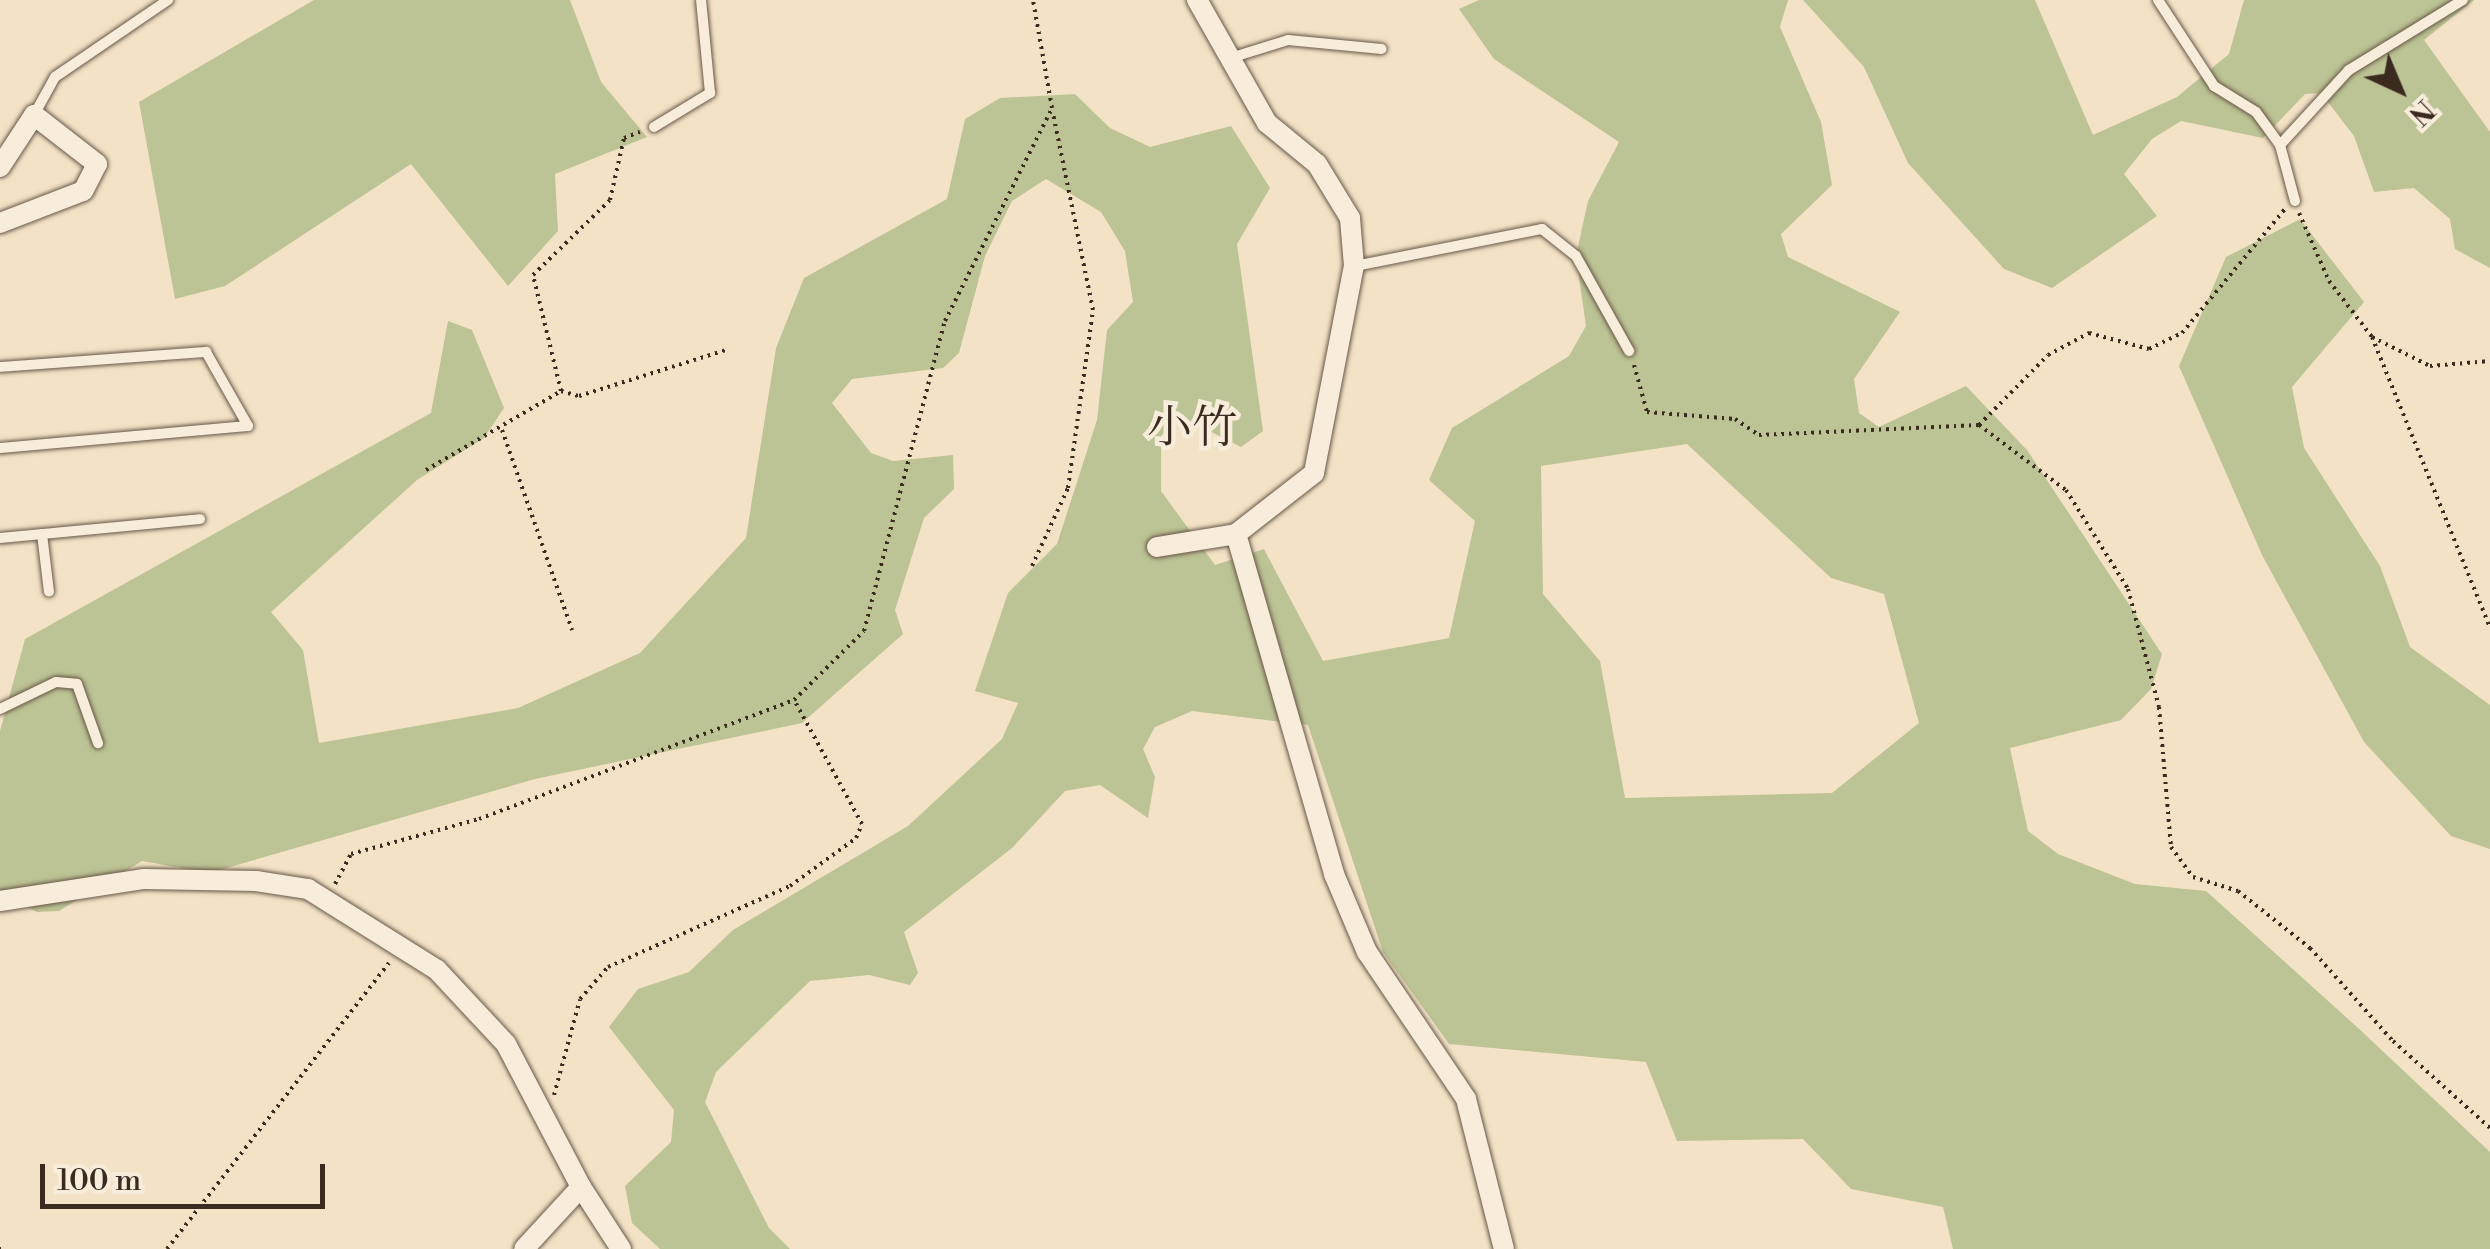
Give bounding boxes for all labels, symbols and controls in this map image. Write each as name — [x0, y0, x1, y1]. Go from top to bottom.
north arrow — [2350, 40, 2450, 140]
text: N — [2401, 92, 2441, 132]
district label: 小竹 — [1147, 402, 1237, 456]
scale bar — [45, 1144, 330, 1206]
text: 100 m — [57, 1162, 141, 1200]

